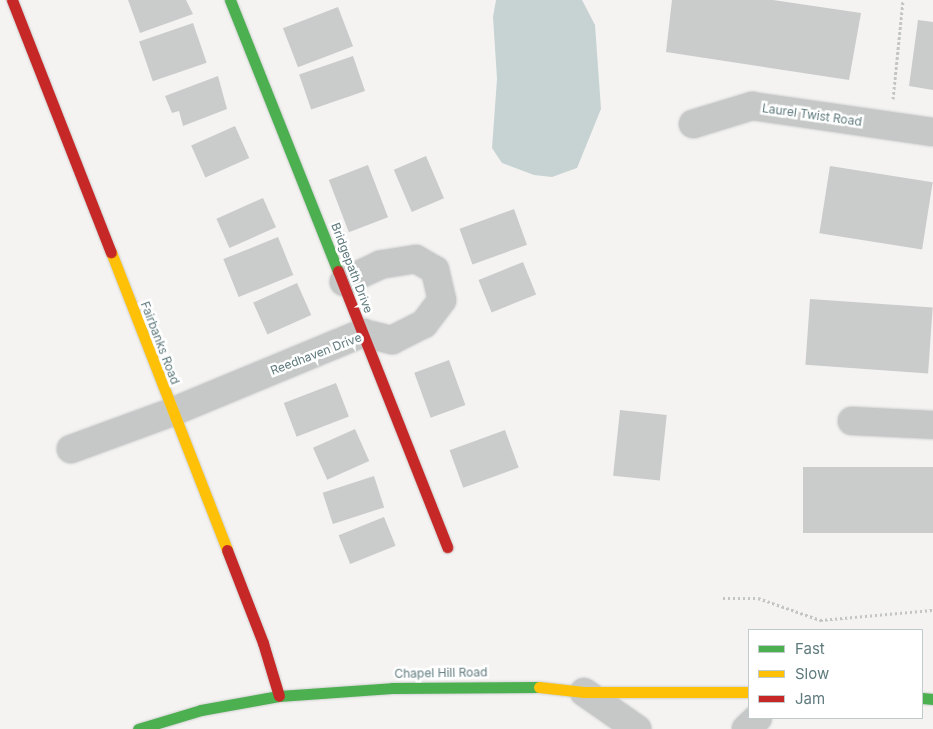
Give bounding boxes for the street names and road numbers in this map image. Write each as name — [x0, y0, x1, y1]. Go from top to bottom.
street label: Laurel Twist Road — [761, 101, 863, 129]
street label: Bridgepath Drive — [328, 221, 376, 315]
street label: Fairbanks Road — [138, 299, 182, 387]
street label: Reedhaven Drive — [268, 330, 364, 378]
street label: Chapel Hill Road — [394, 665, 488, 681]

